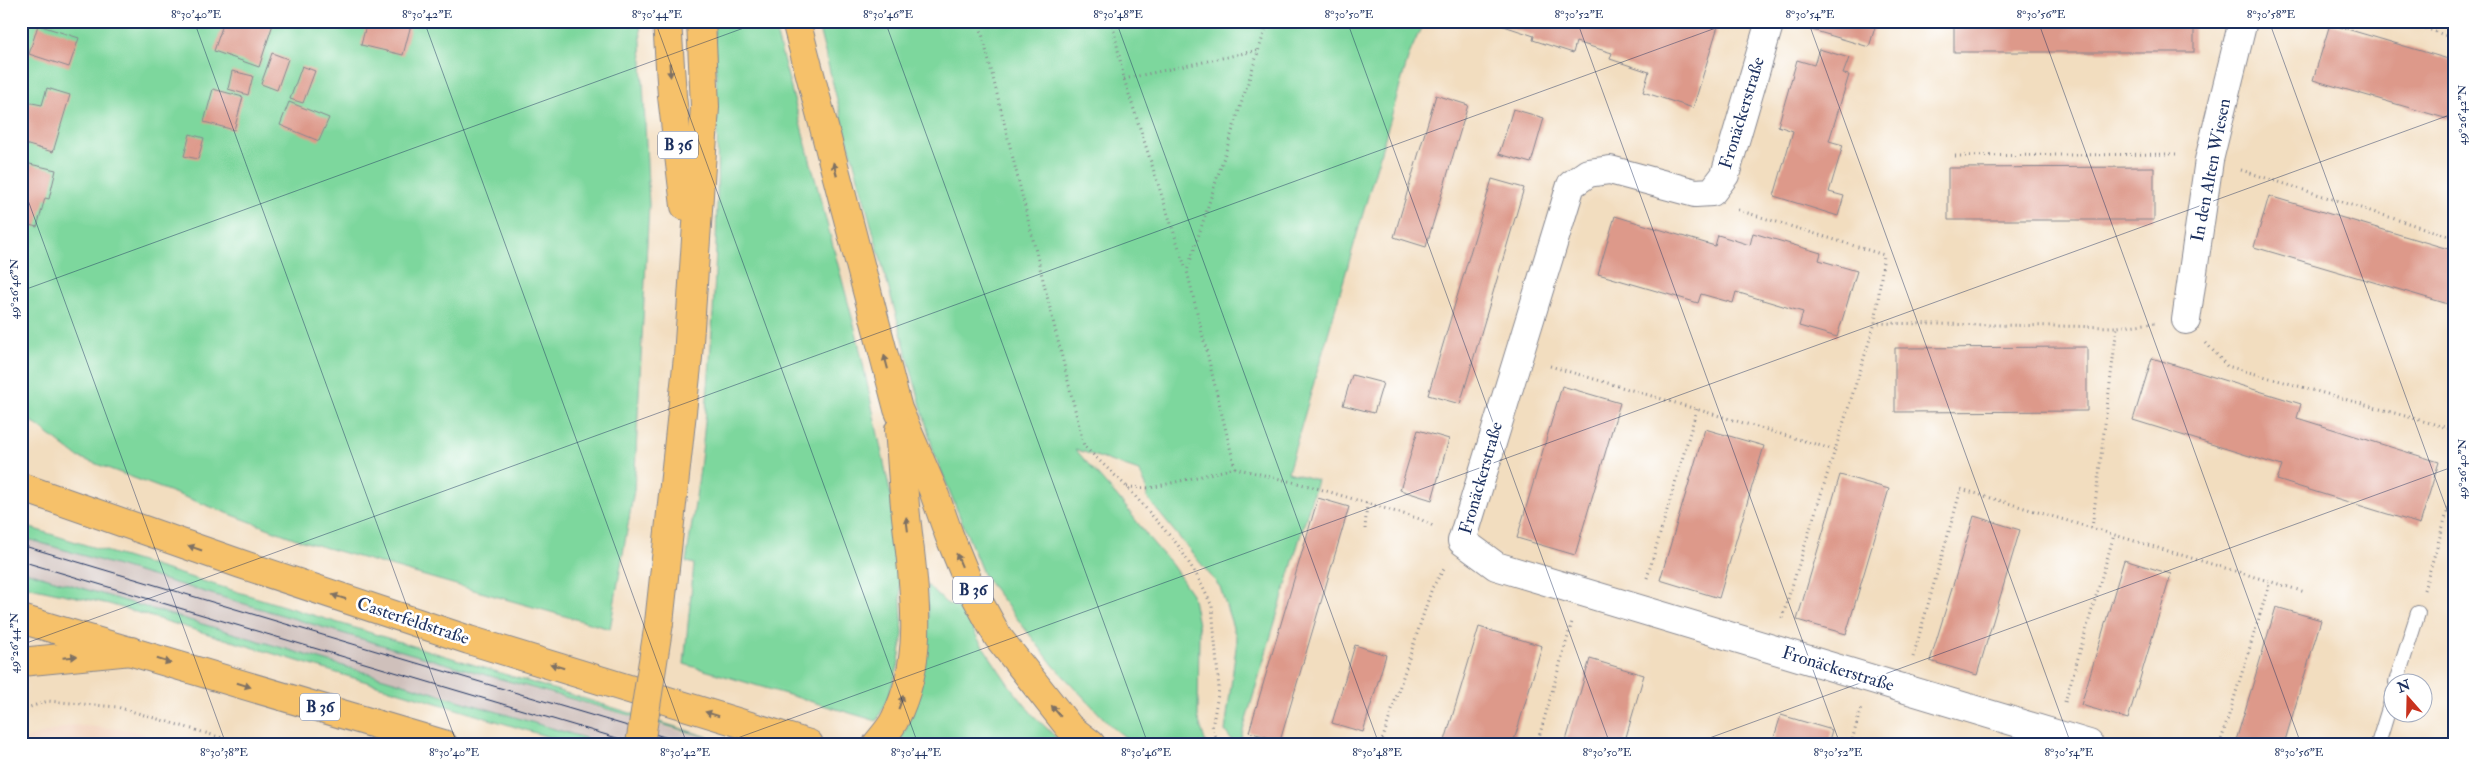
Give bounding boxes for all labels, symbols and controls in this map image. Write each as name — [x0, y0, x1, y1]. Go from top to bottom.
text: 8°30'40"E — [171, 7, 221, 22]
text: 8°30'42"E — [402, 7, 452, 22]
text: 8°30'44"E — [632, 7, 683, 22]
text: 8°30'46"E — [863, 7, 913, 22]
text: 8°30'48"E — [1093, 7, 1143, 22]
text: 8°30'50"E — [1325, 7, 1374, 22]
text: 8°30'52"E — [1555, 7, 1604, 22]
text: 8°30'54"E — [1785, 7, 1835, 22]
text: 8°30'56"E — [2017, 7, 2066, 22]
text: 8°30'58"E — [2247, 7, 2296, 22]
street label: Fronäckerstraße — [1714, 54, 1770, 172]
one-way arrow — [666, 62, 674, 78]
text: 49°26'42"N — [2455, 84, 2470, 145]
street label: In den Alten Wiesen — [2186, 96, 2236, 244]
road number: B 36 — [658, 132, 698, 158]
one-way arrow — [831, 162, 839, 177]
text: 49°26'46"N — [7, 258, 22, 319]
one-way arrow — [882, 355, 890, 370]
street label: Fronäckerstraße — [1454, 419, 1508, 537]
text: 49°26'40"N — [2455, 438, 2470, 499]
one-way arrow — [903, 516, 911, 532]
one-way arrow — [187, 544, 202, 551]
one-way arrow — [955, 553, 963, 567]
road number: B 36 — [953, 576, 993, 604]
street label: Casterfeldstraße — [354, 592, 473, 650]
one-way arrow — [332, 593, 347, 600]
text: 49°26'44"N — [7, 612, 22, 673]
street label: Fronäckerstraße — [1779, 641, 1897, 697]
one-way arrow — [62, 652, 78, 660]
one-way arrow — [157, 658, 172, 666]
one-way arrow — [549, 662, 564, 670]
north arrow — [2384, 672, 2434, 722]
text: N — [2394, 676, 2413, 697]
one-way arrow — [237, 681, 252, 689]
road number: B 36 — [300, 694, 340, 720]
one-way arrow — [897, 694, 905, 709]
one-way arrow — [1050, 704, 1061, 717]
one-way arrow — [704, 710, 719, 718]
text: 8°30'38"E — [200, 745, 248, 760]
text: 8°30'40"E — [429, 745, 479, 760]
text: 8°30'42"E — [660, 745, 710, 760]
text: 8°30'44"E — [891, 745, 942, 760]
text: 8°30'46"E — [1121, 745, 1171, 760]
text: 8°30'48"E — [1352, 745, 1402, 760]
text: 8°30'50"E — [1583, 745, 1632, 760]
text: 8°30'52"E — [1814, 745, 1863, 760]
text: 8°30'54"E — [2044, 745, 2094, 760]
text: 8°30'56"E — [2275, 745, 2324, 760]

